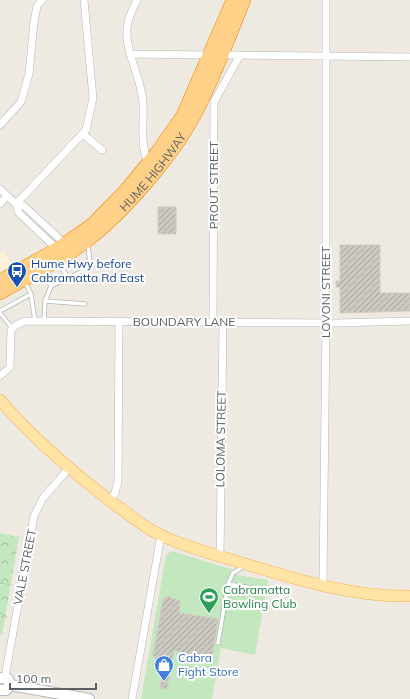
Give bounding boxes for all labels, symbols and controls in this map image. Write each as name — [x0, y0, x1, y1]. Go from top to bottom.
street label: HUME HIGHWAY — [116, 129, 189, 214]
street label: PROUT STREET — [206, 140, 221, 229]
street label: LOVONI STREET — [318, 245, 333, 338]
place label: Hume Hwy before Cabramatta Rd East — [31, 256, 144, 285]
bus stop icon: Hume Hwy before Cabramatta Rd East — [6, 260, 28, 288]
street label: BOUNDARY LANE — [133, 314, 235, 329]
street label: LOLOMA STREET — [212, 390, 229, 488]
street label: VALE STREET — [10, 527, 39, 606]
place label: Cabramatta Bowling Club — [223, 582, 297, 611]
sports icon: Cabramatta Bowling Club — [198, 586, 220, 614]
place label: Cabra Fight Store — [178, 650, 238, 679]
shop icon: Cabra Fight Store — [153, 654, 175, 682]
scale bar — [10, 665, 96, 691]
text: 100 m — [16, 671, 51, 686]

